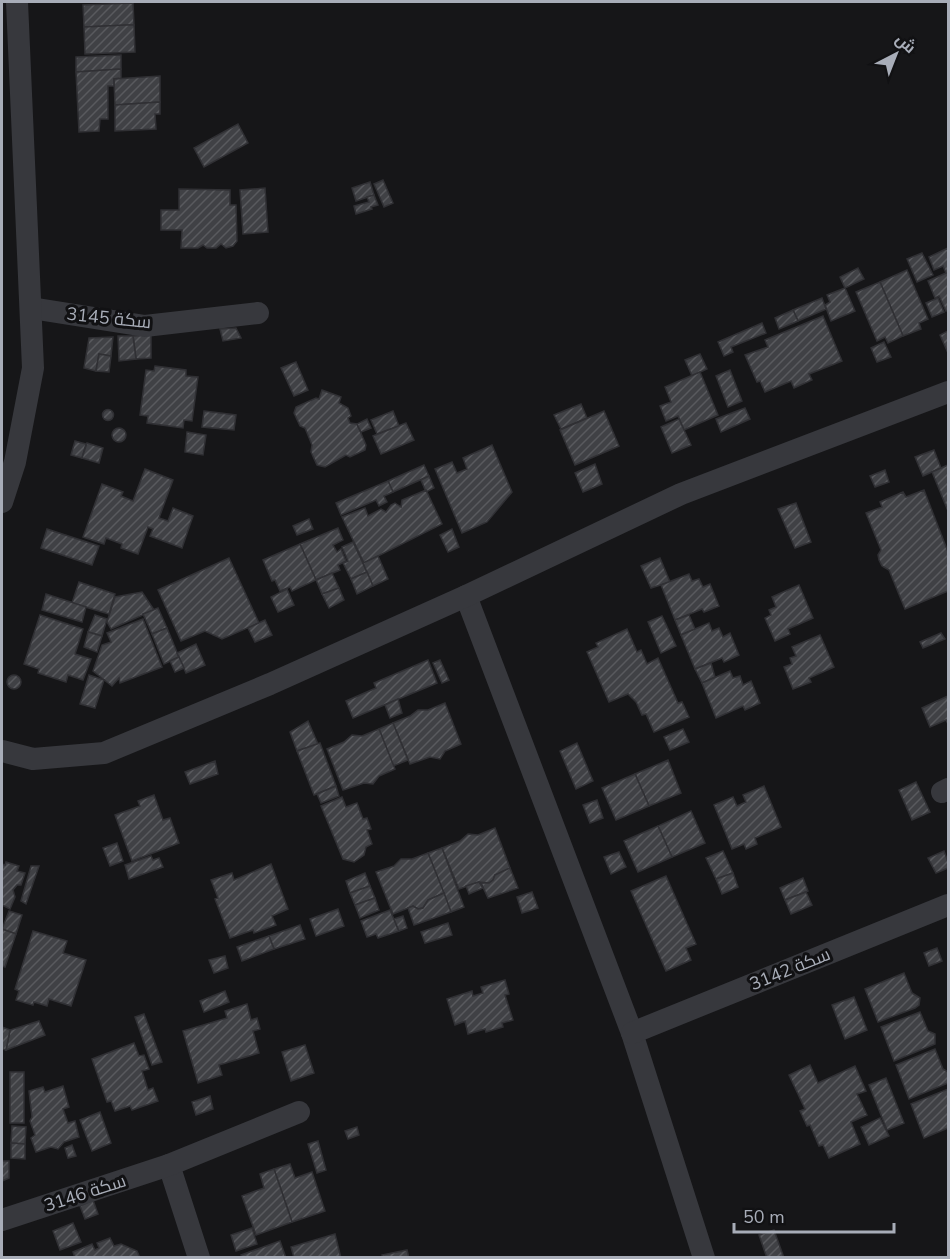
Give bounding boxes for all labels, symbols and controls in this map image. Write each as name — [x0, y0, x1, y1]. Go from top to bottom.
north arrow — [866, 24, 926, 84]
text: ش — [890, 29, 920, 59]
street label: سكة 3145 — [65, 302, 153, 334]
street label: سكة 3142 — [746, 942, 834, 996]
street label: سكة 3146 — [41, 1168, 129, 1218]
scale bar — [734, 1196, 894, 1234]
text: 50 m — [743, 1205, 785, 1229]

